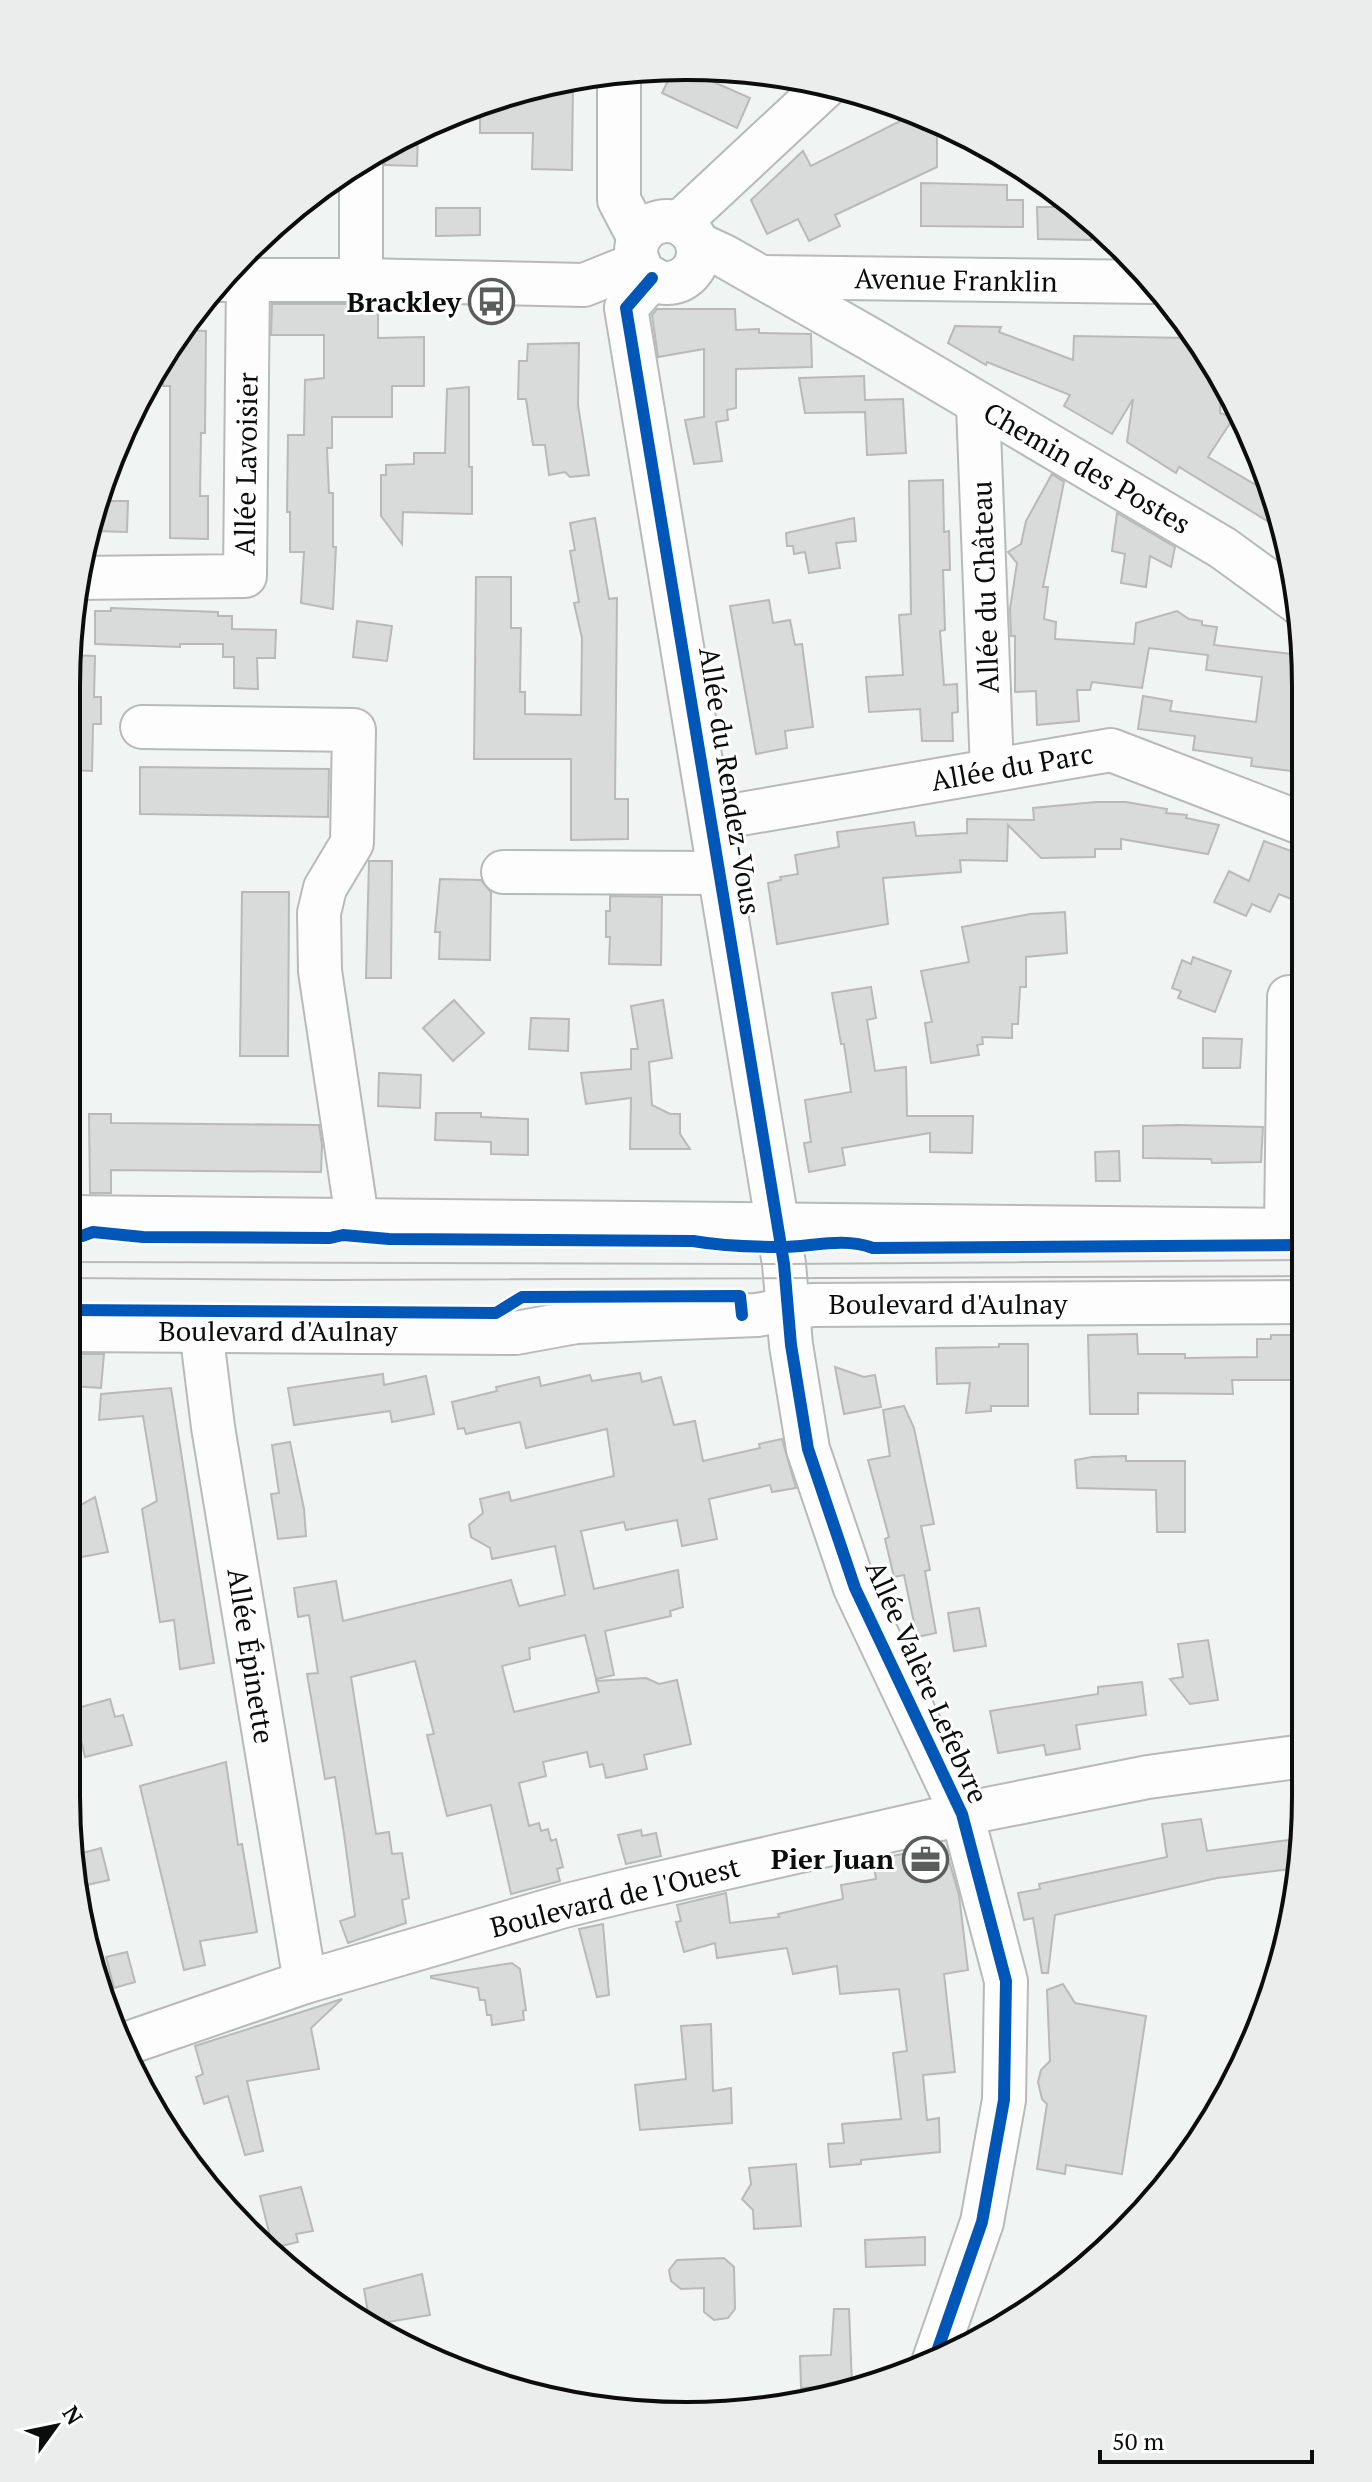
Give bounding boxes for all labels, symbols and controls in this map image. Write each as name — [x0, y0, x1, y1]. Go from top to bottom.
street label: Avenue Franklin — [854, 259, 1058, 300]
bus stop icon: Brackley — [468, 278, 516, 326]
place label: Brackley — [347, 283, 462, 320]
street label: Allée Lavoisier — [225, 372, 266, 556]
street label: Chemin des Postes — [977, 393, 1197, 542]
street label: Allée du Château — [962, 480, 1007, 694]
street label: Allée du Rendez-Vous — [691, 644, 770, 917]
street label: Allée du Parc — [928, 734, 1096, 799]
street label: Boulevard d'Aulnay — [828, 1285, 1068, 1322]
street label: Boulevard d'Aulnay — [158, 1312, 398, 1349]
street label: Allée Valère Lefebvre — [857, 1555, 998, 1809]
street label: Allée Épinette — [219, 1566, 284, 1746]
office icon: Pier Juan — [901, 1835, 949, 1883]
place label: Pier Juan — [771, 1840, 894, 1877]
street label: Boulevard de l'Ouest — [486, 1847, 744, 1945]
north arrow — [16, 2386, 96, 2466]
text: N — [56, 2400, 90, 2430]
scale bar — [1100, 2414, 1312, 2464]
text: 50 m — [1112, 2425, 1164, 2457]

